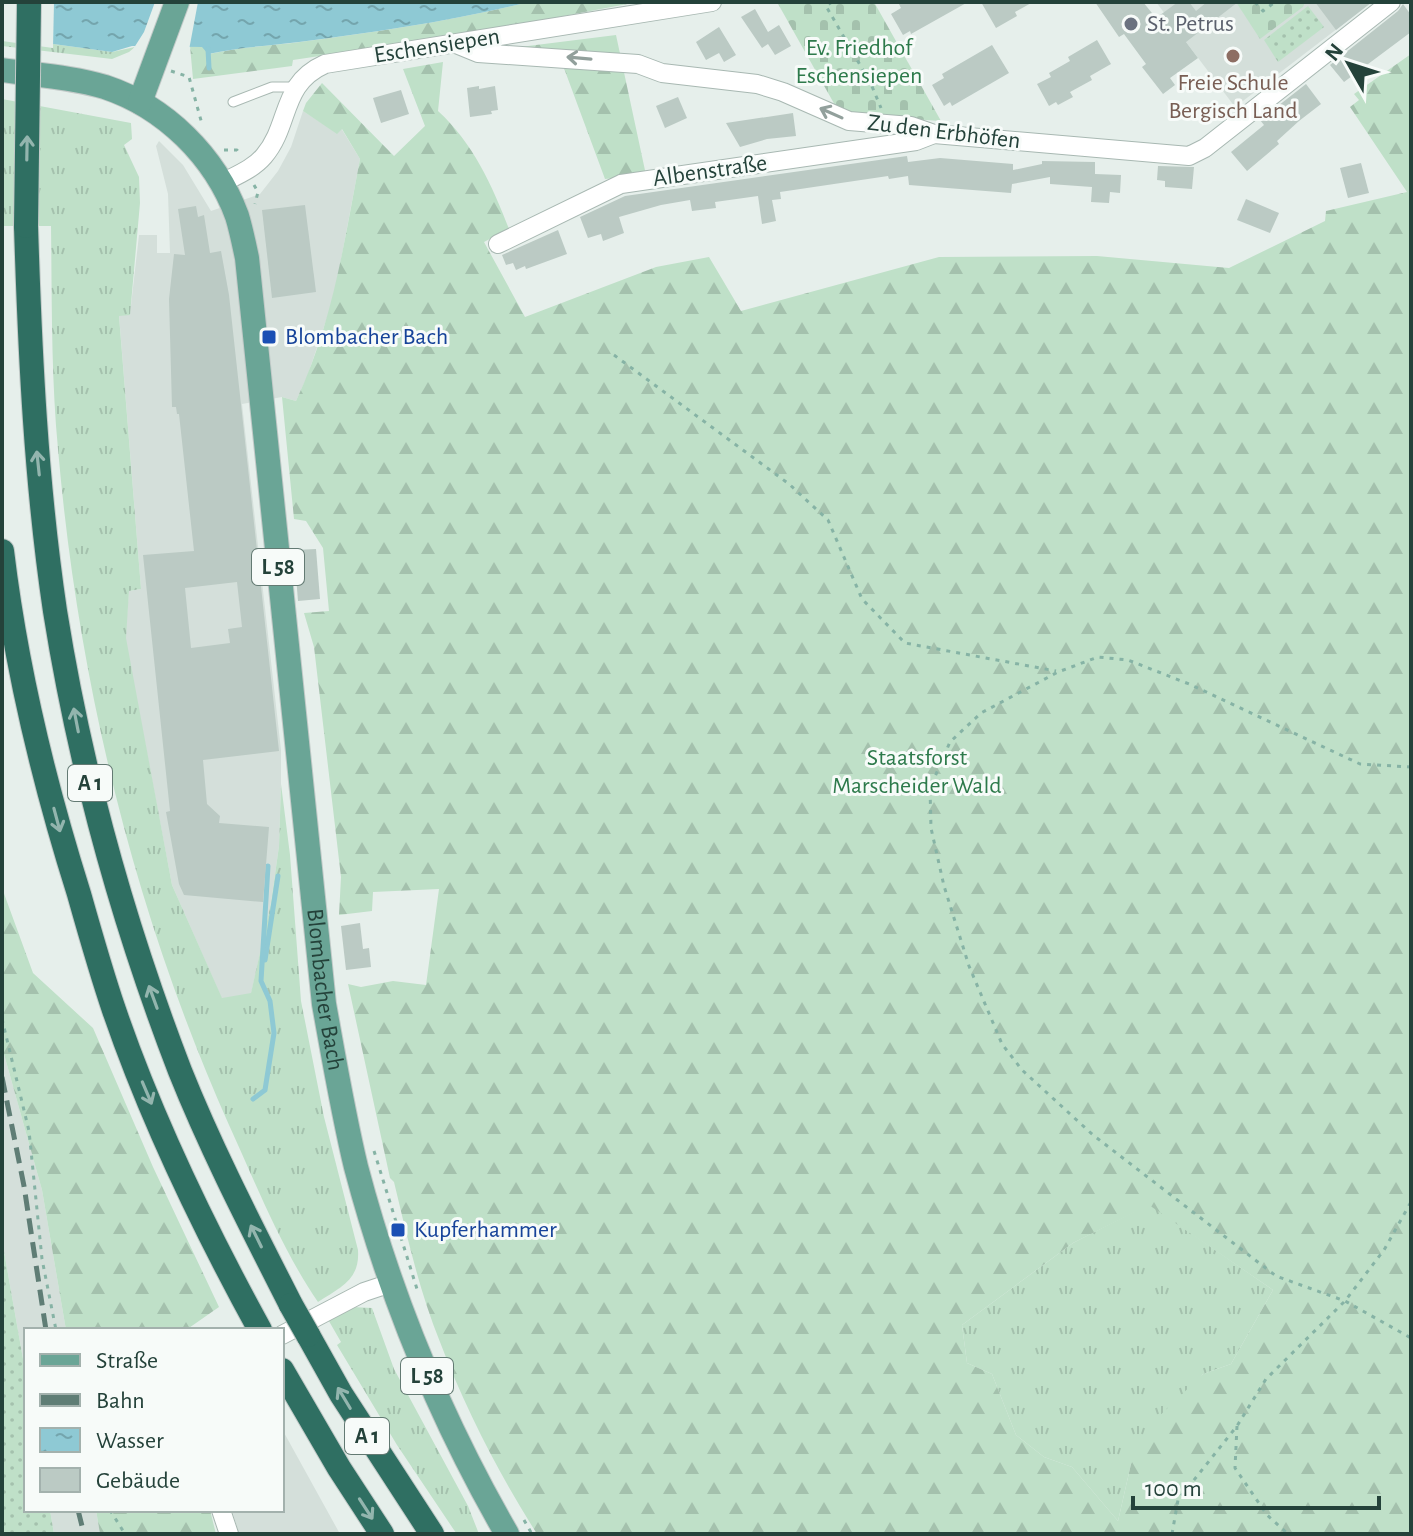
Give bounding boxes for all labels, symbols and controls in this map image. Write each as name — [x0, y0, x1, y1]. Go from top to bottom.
place label: St. Petrus — [1147, 12, 1234, 36]
marker: St. Petrus — [1122, 15, 1140, 33]
street label: Eschensiepen — [372, 24, 502, 68]
north arrow — [1309, 24, 1389, 104]
park label: Ev. Friedhof Eschensiepen — [795, 36, 923, 88]
text: N — [1321, 39, 1348, 65]
marker: Freie Schule Bergisch Land — [1224, 47, 1242, 65]
one-way arrow — [566, 51, 593, 66]
place label: Freie Schule Bergisch Land — [1168, 71, 1298, 123]
one-way arrow — [819, 104, 844, 119]
street label: Zu den Erbhöfen — [866, 111, 1022, 153]
one-way arrow — [19, 135, 35, 162]
street label: Albenstraße — [651, 151, 769, 191]
place label: Blombacher Bach — [285, 325, 448, 349]
marker: Blombacher Bach — [260, 328, 278, 346]
one-way arrow — [30, 450, 45, 477]
road number: L 58 — [252, 549, 304, 585]
one-way arrow — [68, 708, 83, 733]
park label: Staatsforst Marscheider Wald — [832, 746, 1002, 798]
road number: A 1 — [68, 765, 112, 801]
one-way arrow — [50, 806, 65, 832]
street label: Blombacher Bach — [302, 907, 348, 1073]
one-way arrow — [145, 985, 159, 1010]
one-way arrow — [140, 1080, 155, 1105]
place label: Kupferhammer — [414, 1218, 557, 1242]
marker: Kupferhammer — [389, 1221, 407, 1239]
one-way arrow — [248, 1224, 263, 1248]
legend — [24, 1328, 284, 1512]
text: Straße — [96, 1349, 158, 1373]
road number: L 58 — [401, 1358, 453, 1394]
one-way arrow — [336, 1387, 352, 1410]
text: Bahn — [96, 1389, 145, 1413]
road number: A 1 — [345, 1418, 389, 1454]
text: Wasser — [96, 1429, 164, 1453]
scale bar — [1133, 1460, 1379, 1510]
text: Gebäude — [96, 1469, 180, 1493]
text: 100 m — [1145, 1477, 1202, 1501]
one-way arrow — [357, 1497, 374, 1519]

